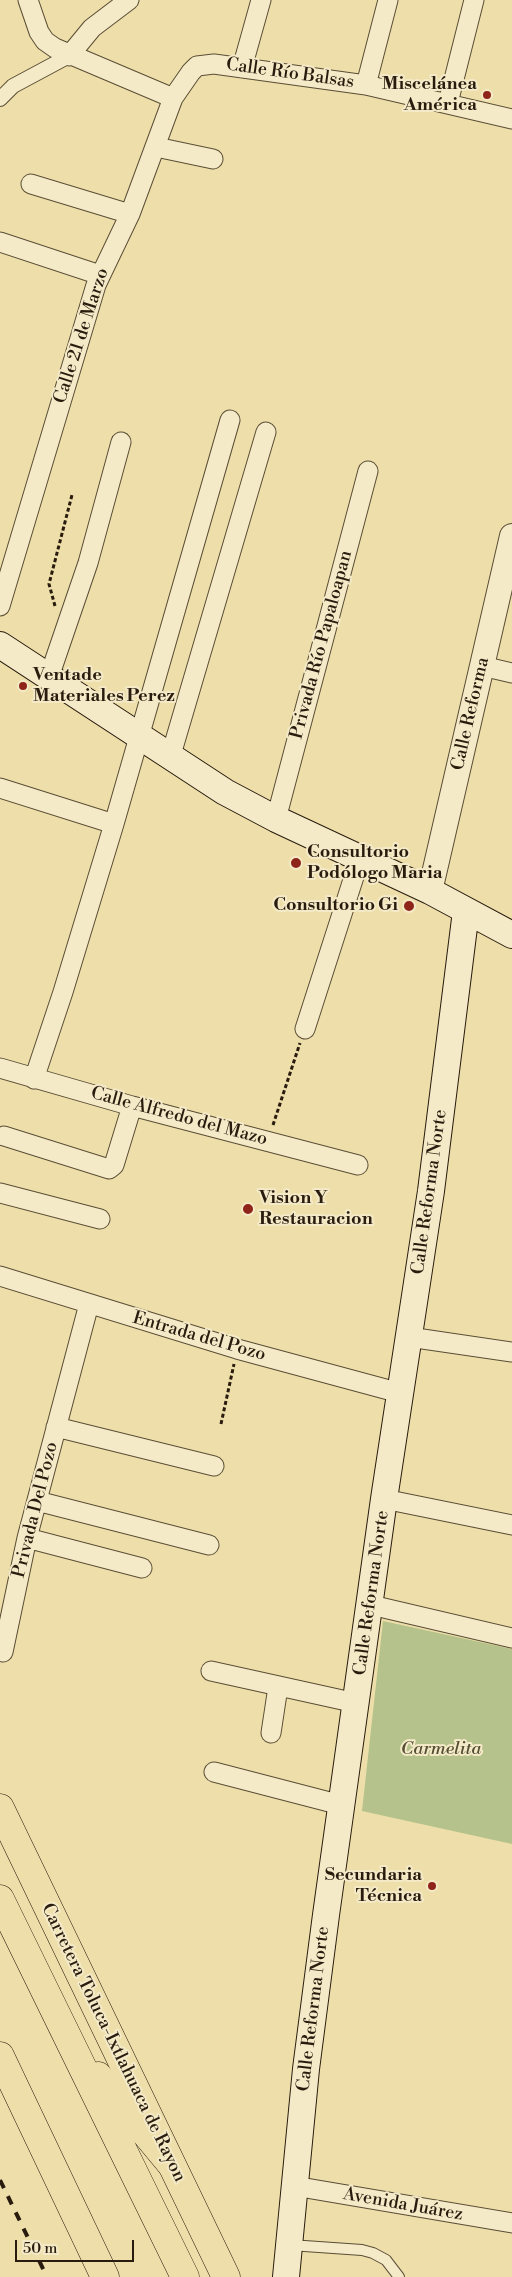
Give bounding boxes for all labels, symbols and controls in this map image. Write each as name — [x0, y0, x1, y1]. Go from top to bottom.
street label: Calle Río Balsas — [225, 54, 355, 94]
place label: Miscelánea América — [382, 74, 477, 116]
marker: Miscelánea América — [481, 89, 493, 101]
street label: Calle 21 de Marzo — [50, 265, 114, 407]
street label: Privada Río Papaloapan — [286, 548, 358, 742]
street label: Calle Reforma — [447, 655, 495, 773]
place label: Ventade Materiales Perez — [33, 665, 175, 708]
marker: Ventade Materiales Perez — [17, 680, 29, 692]
place label: Consultorio Podólogo Maria — [307, 842, 443, 884]
marker: Consultorio Podólogo Maria — [289, 856, 303, 870]
place label: Consultorio Gi — [273, 895, 398, 917]
marker: Consultorio Gi — [402, 899, 416, 913]
street label: Calle Alfredo del Mazo — [88, 1083, 270, 1151]
street label: Calle Reforma Norte — [408, 1108, 452, 1276]
place label: Vision Y Restauracion — [259, 1188, 373, 1230]
marker: Vision Y Restauracion — [241, 1202, 255, 1216]
street label: Entrada del Pozo — [130, 1308, 268, 1366]
street label: Privada Del Pozo — [9, 1440, 63, 1580]
street label: Calle Reforma Norte — [350, 1509, 394, 1677]
park label: Carmelita — [401, 1739, 481, 1761]
place label: Secundaria Técnica — [325, 1865, 422, 1908]
marker: Secundaria Técnica — [426, 1880, 438, 1892]
street label: Carretera Toluca-Ixtlahuaca de Rayon — [36, 1900, 190, 2186]
street label: Calle Reforma Norte — [293, 1925, 335, 2093]
street label: Avenida Juárez — [341, 2184, 465, 2226]
scale bar — [18, 2230, 136, 2262]
text: 50 m — [23, 2239, 57, 2258]

